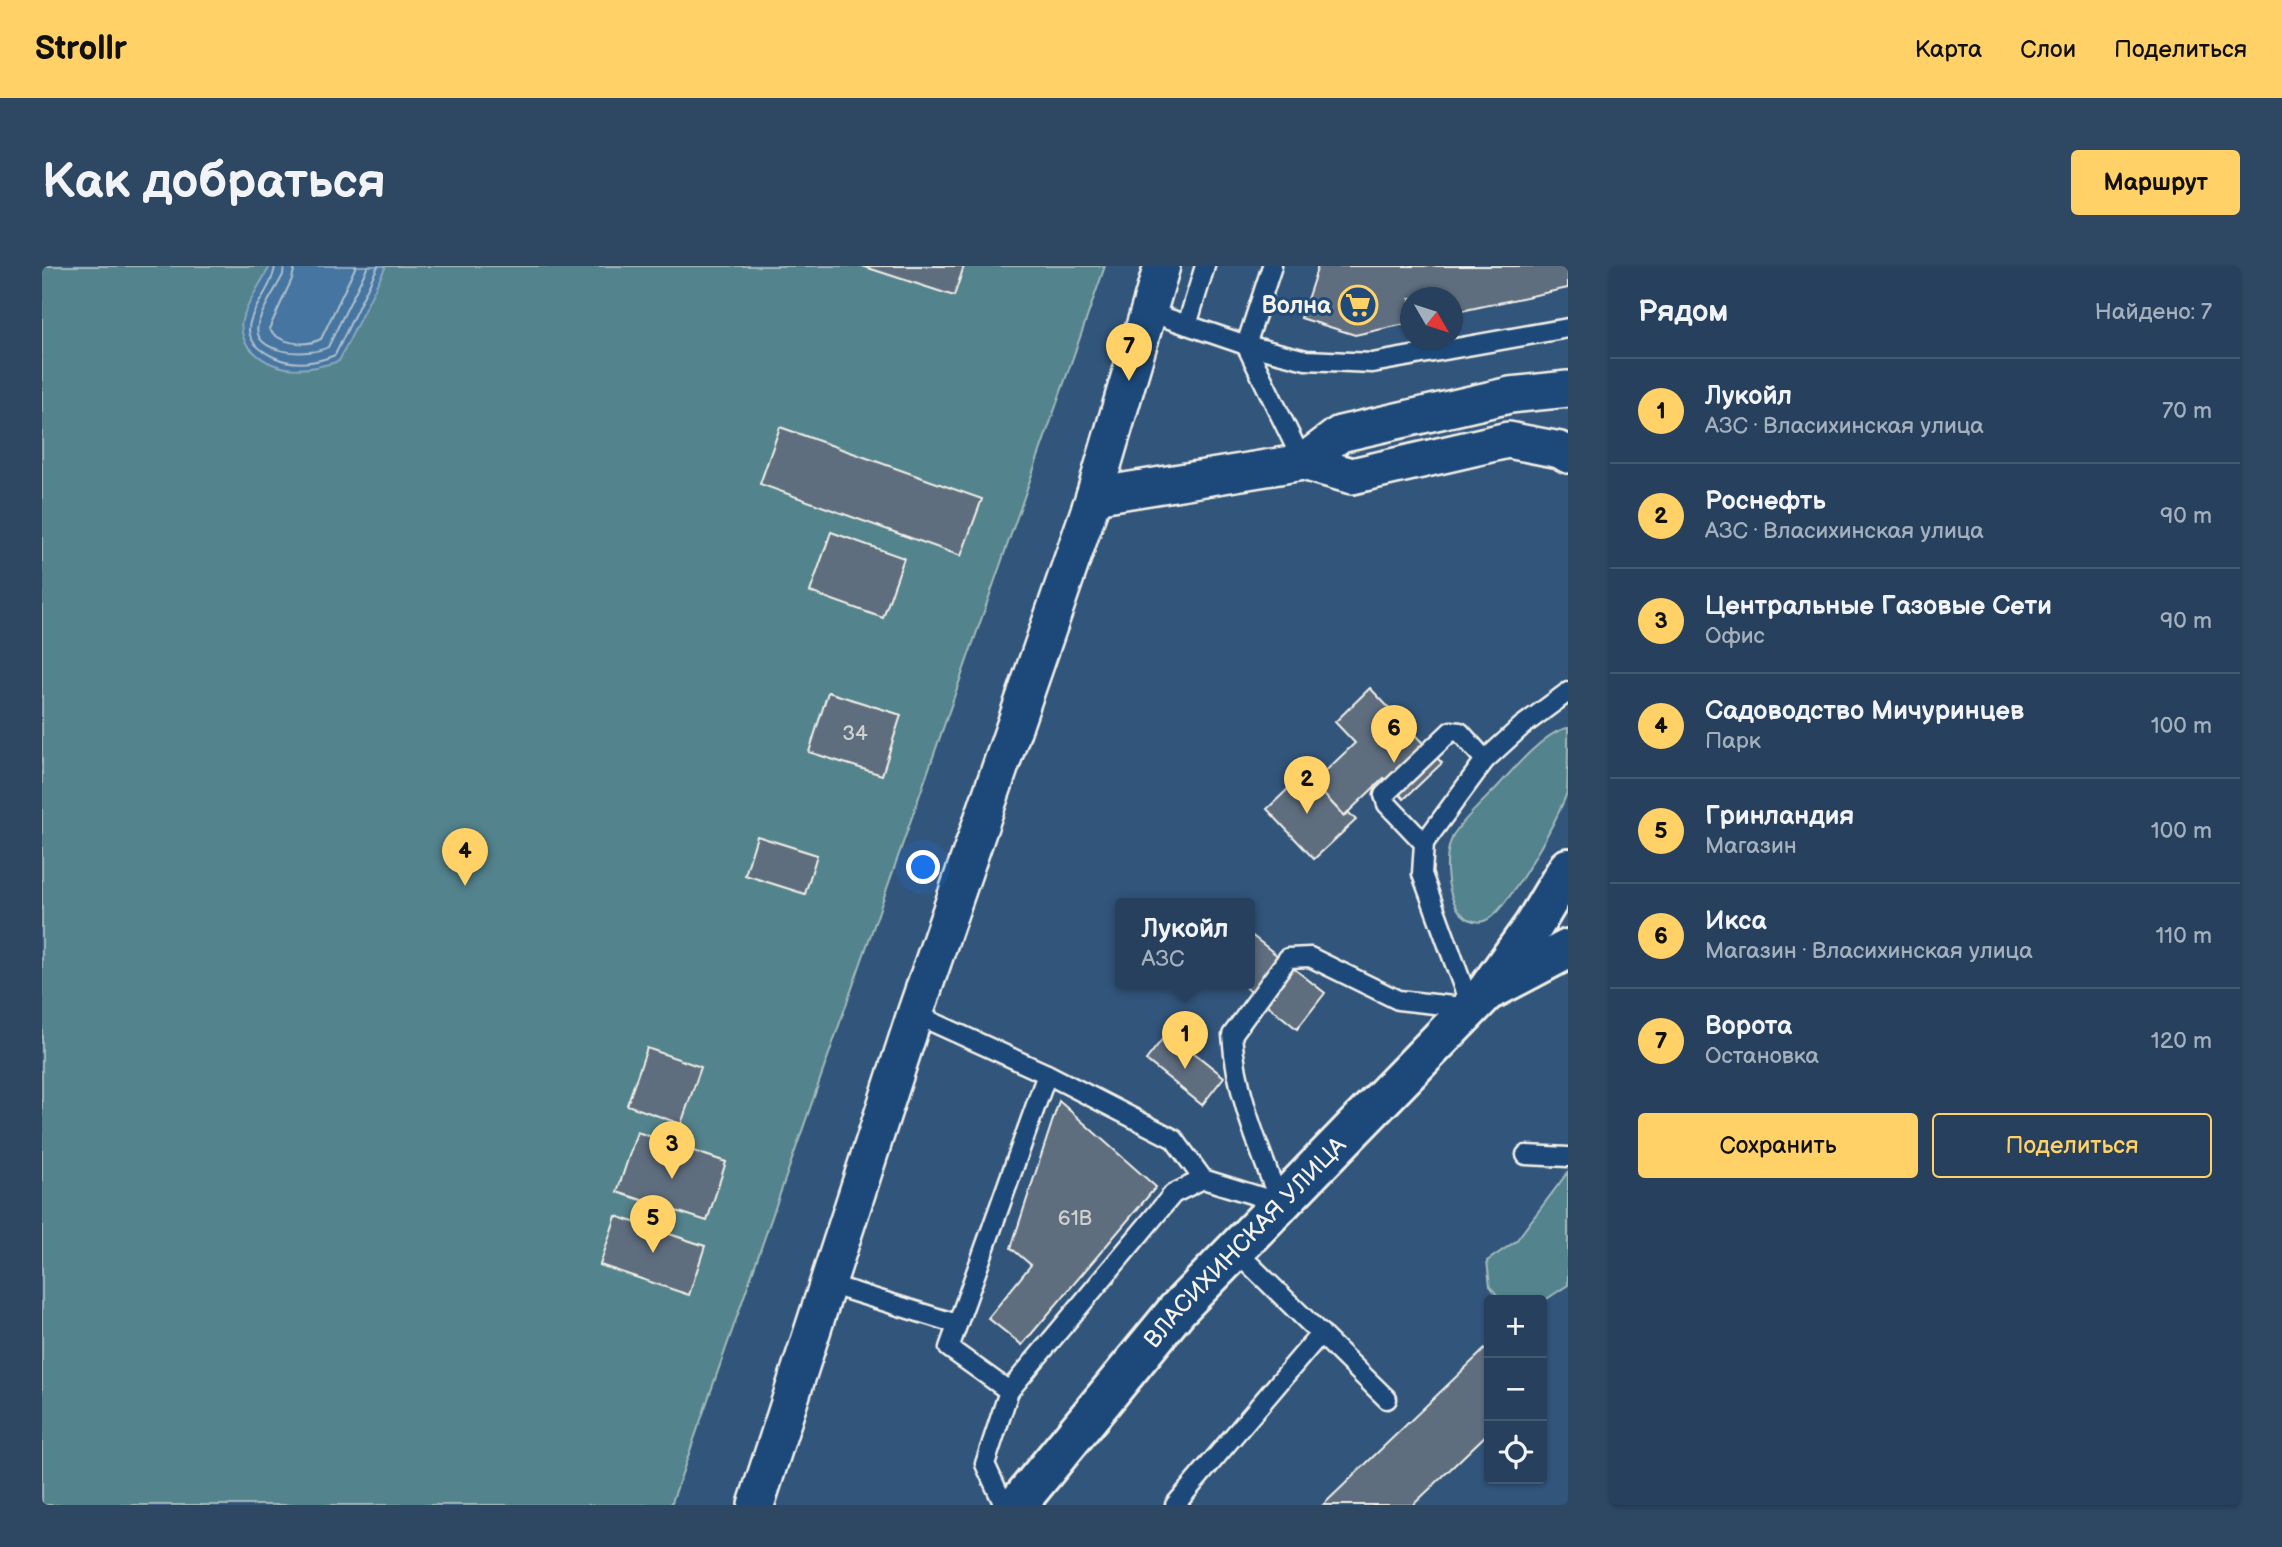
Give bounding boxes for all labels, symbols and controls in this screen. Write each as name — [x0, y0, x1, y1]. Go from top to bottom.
text: Strollr — [35, 29, 127, 69]
text: Карта — [1915, 35, 1982, 64]
text: Слои — [2020, 35, 2076, 64]
text: Поделиться — [2114, 35, 2247, 64]
button: Маршрут — [2071, 150, 2240, 215]
text: Как добраться — [42, 153, 386, 212]
supermarket icon: Волна — [1337, 284, 1379, 326]
north arrow — [1400, 287, 1463, 350]
place label: Волна — [1261, 291, 1332, 320]
text: Рядом — [1638, 294, 1728, 330]
text: Найдено: 7 — [2095, 298, 2212, 326]
pin: 7 — [1106, 323, 1152, 381]
text: Лукойл — [1705, 381, 1792, 412]
text: 1 — [1656, 397, 1666, 425]
text: 70 m — [2162, 397, 2212, 425]
text: АЗС · Власихинская улица — [1705, 412, 1984, 440]
text: Роснефть — [1705, 486, 1826, 517]
text: 2 — [1654, 502, 1668, 530]
text: 90 m — [2160, 502, 2212, 530]
text: АЗС · Власихинская улица — [1705, 517, 1984, 545]
text: Центральные Газовые Сети — [1705, 591, 2052, 622]
text: 3 — [1654, 607, 1668, 635]
text: 90 m — [2160, 607, 2212, 635]
text: Офис — [1705, 622, 1765, 650]
text: Садоводство Мичуринцев — [1705, 696, 2024, 727]
pin: 6 — [1371, 705, 1417, 763]
text: 4 — [1654, 712, 1668, 740]
text: 100 m — [2151, 712, 2212, 740]
house number: 34 — [842, 721, 868, 746]
text: Парк — [1705, 727, 1761, 755]
pin: 2 — [1284, 756, 1330, 814]
text: Гринландия — [1705, 801, 1854, 832]
text: 5 — [1654, 817, 1668, 845]
text: 100 m — [2151, 817, 2212, 845]
pin: 4 — [442, 828, 488, 886]
text: Магазин — [1705, 832, 1797, 860]
your location — [906, 850, 940, 884]
popup — [1115, 898, 1255, 989]
text: Икса — [1705, 906, 1767, 937]
text: Лукойл — [1142, 914, 1228, 945]
text: 6 — [1654, 922, 1668, 950]
text: 110 m — [2155, 922, 2212, 950]
text: Магазин · Власихинская улица — [1705, 937, 2033, 965]
text: АЗС — [1142, 945, 1185, 973]
pin: 1 — [1162, 1011, 1208, 1069]
text: Ворота — [1705, 1011, 1792, 1042]
text: 7 — [1655, 1027, 1667, 1055]
text: 120 m — [2151, 1027, 2212, 1055]
text: Остановка — [1705, 1042, 1819, 1070]
button: Сохранить — [1638, 1113, 1918, 1178]
button: Поделиться — [1932, 1113, 2212, 1178]
pin: 3 — [649, 1121, 695, 1179]
street label: ВЛАСИХИНСКАЯ УЛИЦА — [1138, 1130, 1352, 1354]
pin: 5 — [630, 1195, 676, 1253]
house number: 61В — [1058, 1206, 1092, 1231]
map controls — [1484, 1295, 1547, 1484]
button: + — [1484, 1295, 1547, 1358]
button: − — [1484, 1358, 1547, 1421]
button: locate — [1484, 1421, 1547, 1484]

